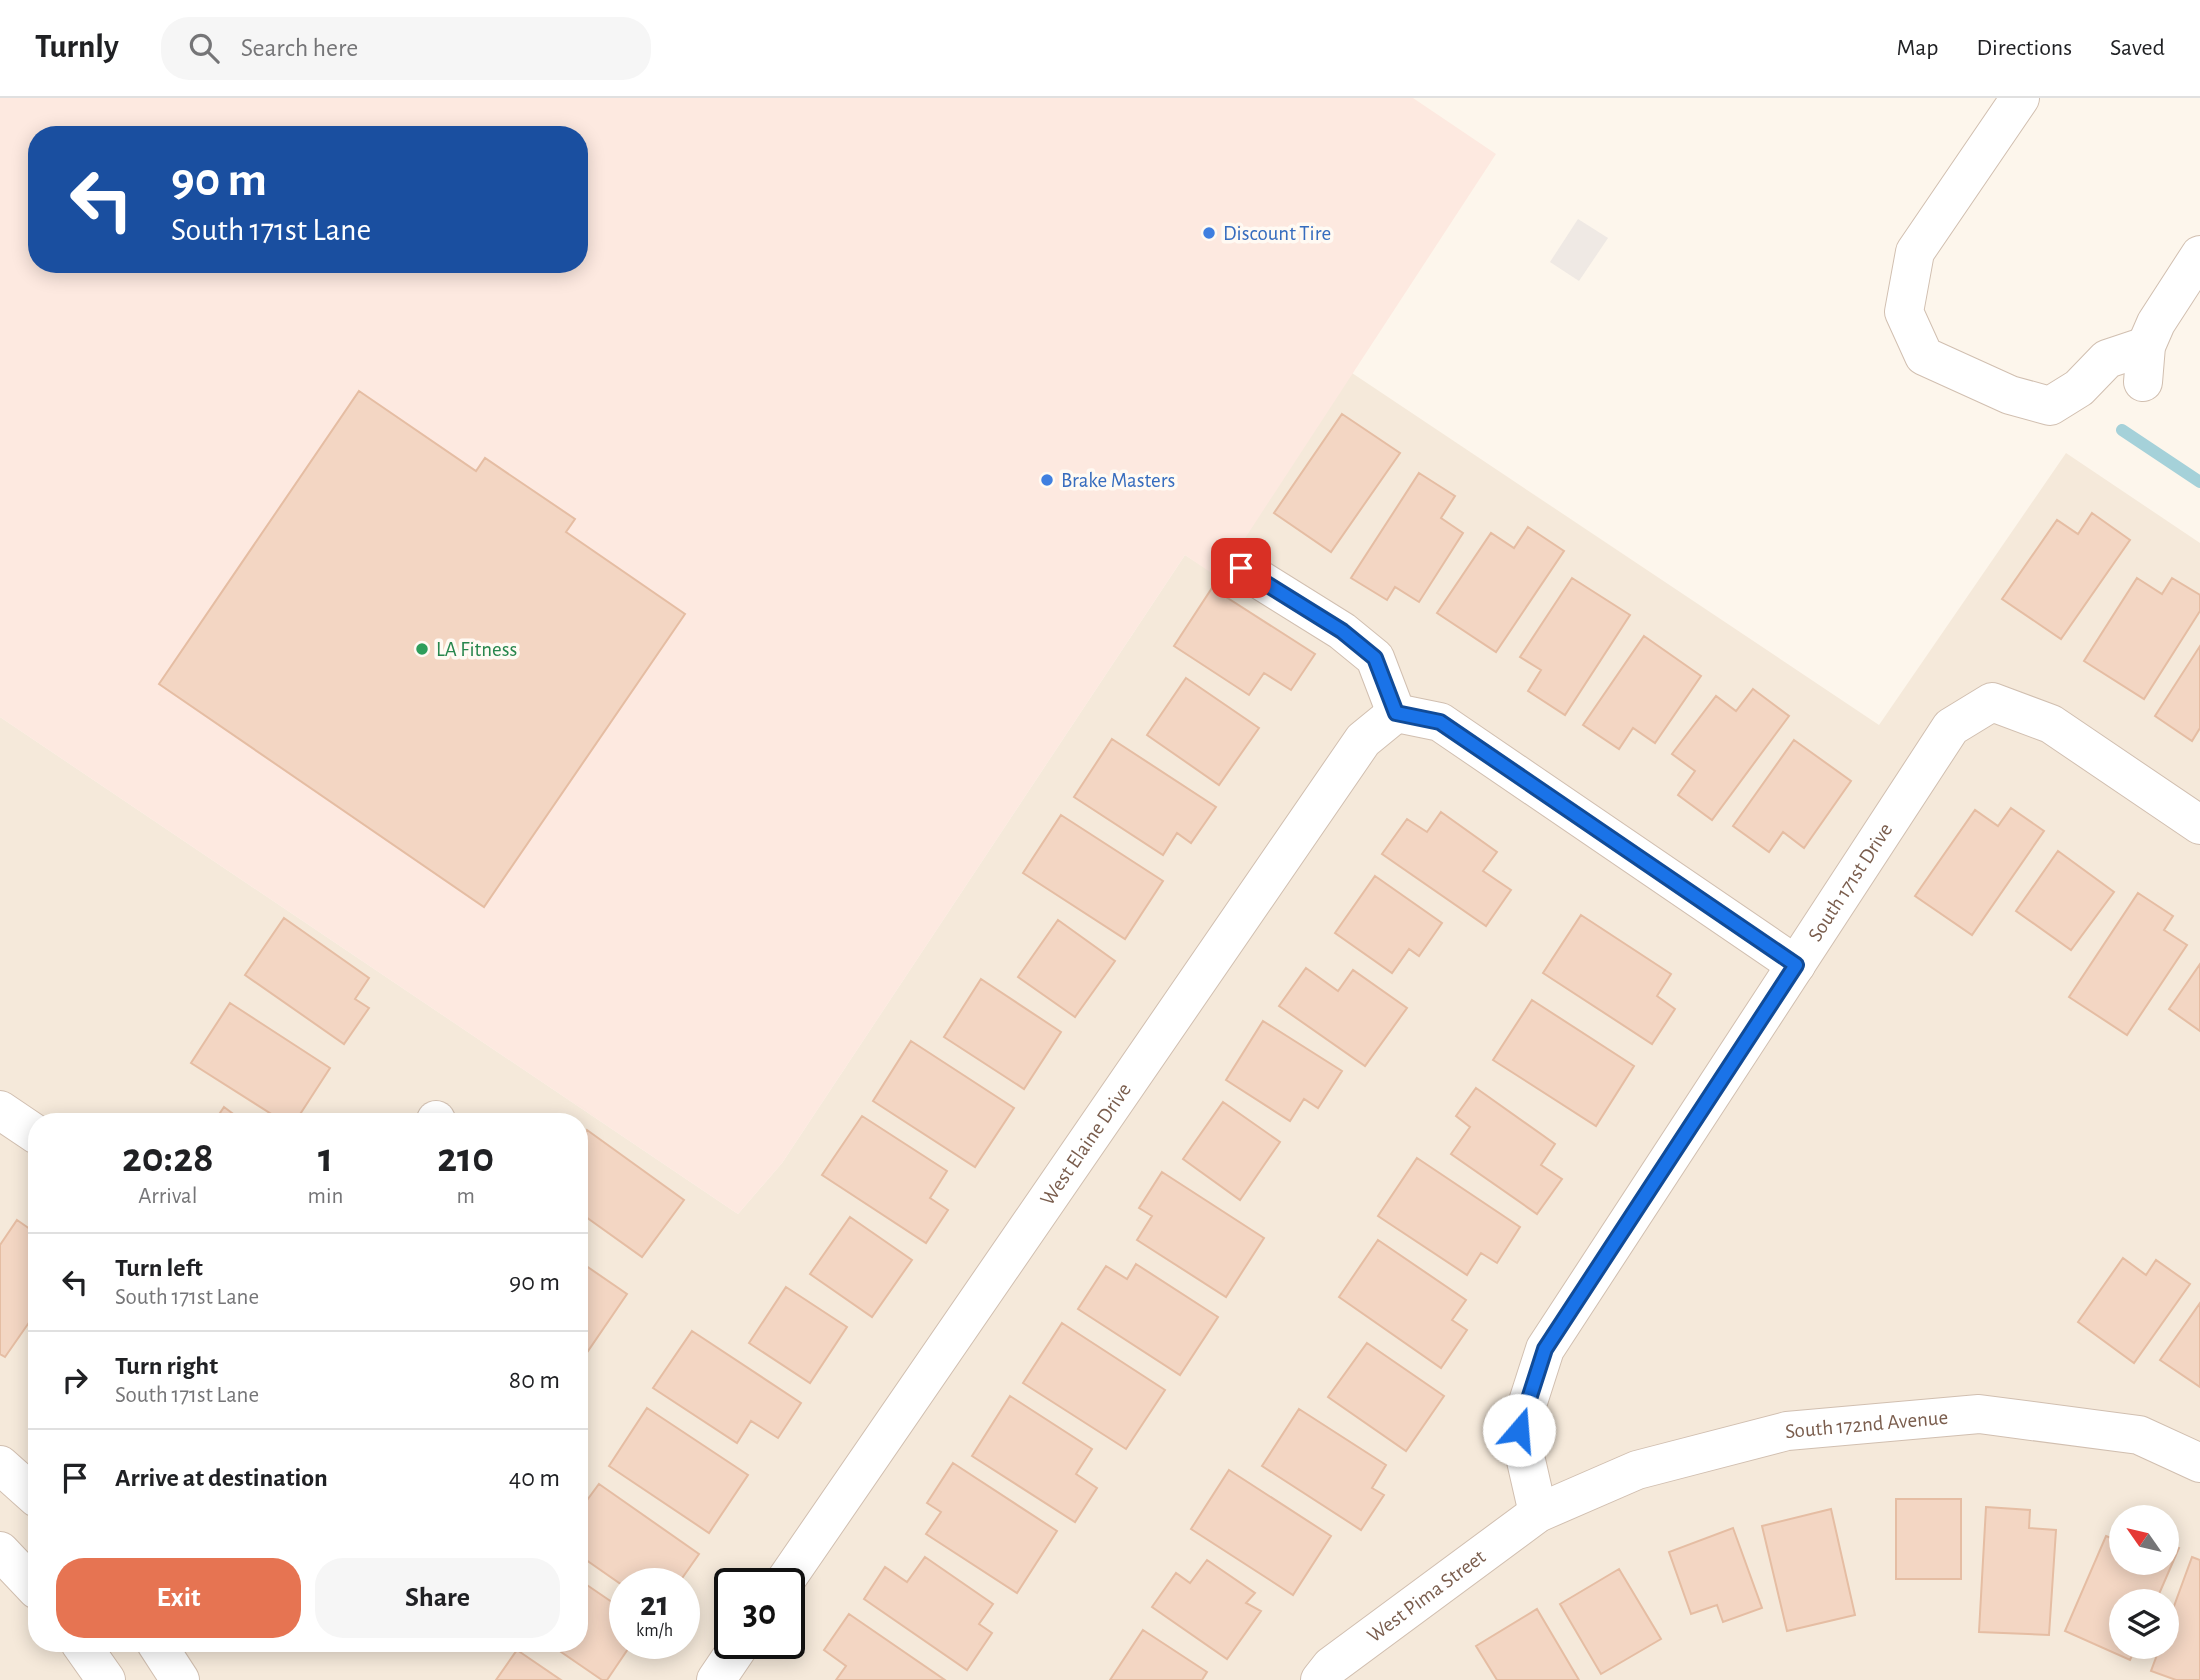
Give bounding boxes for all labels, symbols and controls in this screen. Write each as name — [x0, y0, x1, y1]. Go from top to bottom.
search box — [161, 17, 651, 80]
icon: search — [185, 29, 223, 67]
text: Turnly — [35, 31, 119, 64]
text: Search here — [241, 35, 358, 61]
text: Map — [1896, 36, 1938, 60]
text: Directions — [1976, 36, 2072, 60]
text: Saved — [2110, 36, 2165, 60]
icon: left — [56, 154, 147, 245]
text: 90 m — [171, 156, 267, 205]
text: South 171st Lane — [171, 214, 371, 246]
place label: Discount Tire — [1223, 223, 1331, 244]
marker: Discount Tire — [1201, 225, 1217, 241]
place label: Brake Masters — [1061, 470, 1175, 491]
marker: Brake Masters — [1039, 472, 1055, 488]
pin — [1211, 538, 1271, 598]
icon: arrive — [1222, 549, 1260, 587]
place label: LA Fitness — [436, 639, 517, 660]
marker: LA Fitness — [414, 641, 430, 657]
street label: South 171st Drive — [1804, 819, 1896, 945]
street label: West Elaine Drive — [1037, 1079, 1135, 1209]
text: 20:28 — [122, 1137, 214, 1179]
text: 1 — [318, 1137, 333, 1179]
text: 210 — [437, 1137, 494, 1179]
text: Arrival — [138, 1185, 197, 1208]
text: min — [308, 1185, 343, 1208]
text: m — [456, 1185, 475, 1208]
text: Turn left — [115, 1255, 203, 1281]
icon: left — [56, 1263, 94, 1301]
text: 90 m — [509, 1269, 560, 1295]
text: South 171st Lane — [115, 1286, 259, 1309]
text: Turn right — [115, 1353, 218, 1379]
icon: right — [56, 1361, 94, 1399]
text: 80 m — [509, 1367, 560, 1393]
text: South 171st Lane — [115, 1384, 259, 1407]
position arrow — [1482, 1393, 1556, 1467]
street label: South 172nd Avenue — [1784, 1407, 1949, 1442]
icon: arrive — [56, 1459, 94, 1497]
text: Arrive at destination — [115, 1465, 328, 1491]
text: 40 m — [509, 1465, 560, 1491]
north arrow — [2109, 1505, 2179, 1575]
map controls — [2109, 1505, 2179, 1659]
street label: West Pima Street — [1363, 1546, 1490, 1646]
button: Exit — [56, 1558, 301, 1638]
button: Share — [315, 1558, 560, 1638]
speed limit sign: 30 — [714, 1568, 805, 1659]
text: 21 — [640, 1587, 669, 1622]
button: layers — [2109, 1589, 2179, 1659]
text: km/h — [636, 1622, 673, 1640]

